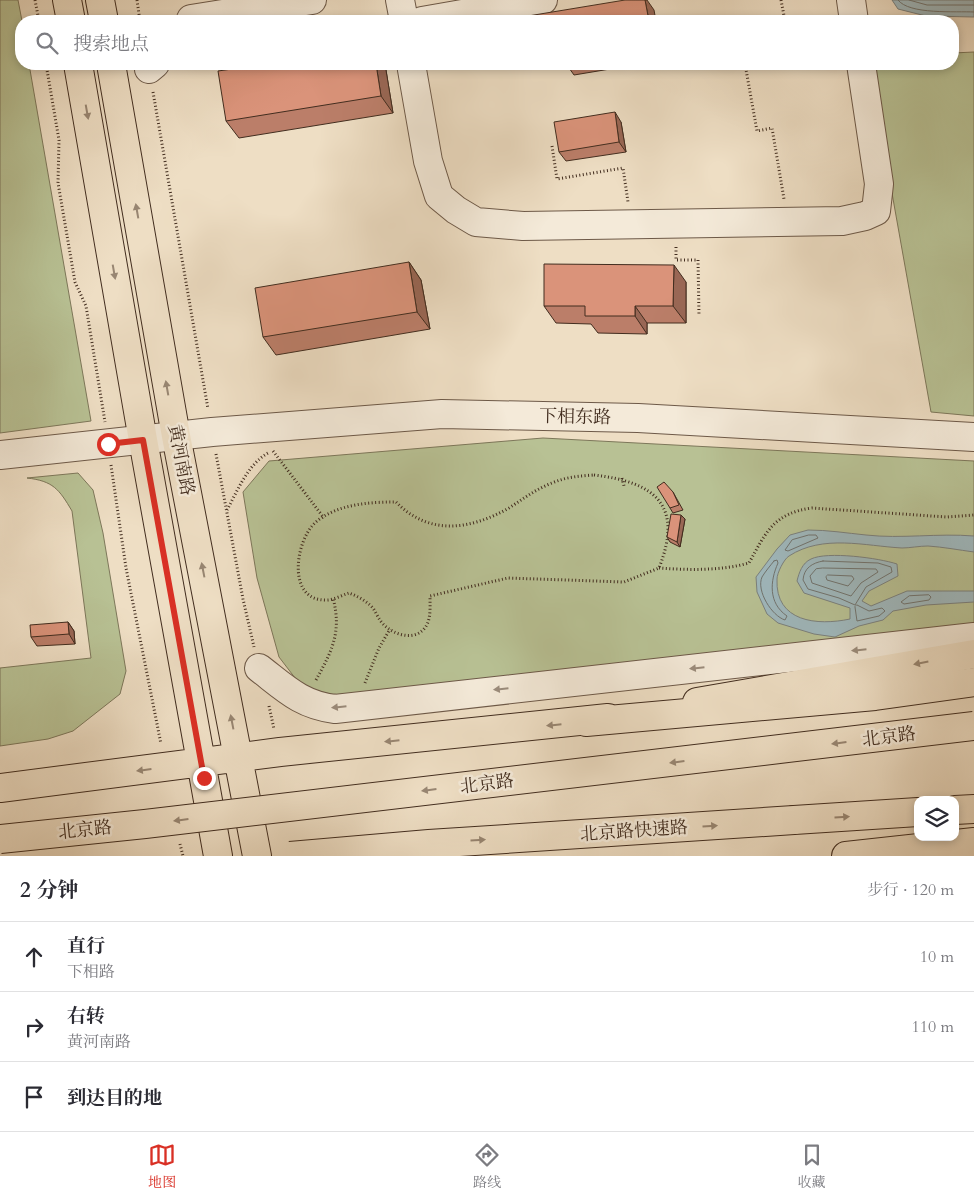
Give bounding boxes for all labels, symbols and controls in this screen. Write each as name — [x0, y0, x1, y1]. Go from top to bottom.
search box — [15, 15, 959, 70]
icon: search — [33, 29, 61, 57]
text: 搜索地点 — [73, 31, 149, 57]
one-way arrow — [83, 104, 91, 120]
one-way arrow — [132, 202, 140, 218]
one-way arrow — [110, 264, 118, 280]
one-way arrow — [163, 380, 171, 396]
street label: 下相东路 — [539, 404, 611, 430]
street label: 黄河南路 — [162, 422, 200, 498]
route start — [97, 433, 120, 456]
one-way arrow — [199, 563, 207, 578]
one-way arrow — [850, 646, 866, 654]
one-way arrow — [913, 660, 929, 668]
one-way arrow — [689, 664, 705, 672]
one-way arrow — [492, 685, 508, 693]
one-way arrow — [331, 703, 347, 711]
one-way arrow — [228, 714, 236, 730]
one-way arrow — [546, 721, 562, 729]
street label: 北京路 — [861, 721, 917, 753]
one-way arrow — [384, 737, 400, 745]
one-way arrow — [831, 739, 847, 747]
one-way arrow — [669, 758, 685, 766]
one-way arrow — [136, 766, 152, 774]
route end — [193, 767, 216, 790]
street label: 北京路 — [459, 768, 515, 800]
one-way arrow — [421, 786, 437, 794]
map controls — [914, 796, 959, 841]
button: layers — [914, 796, 959, 841]
one-way arrow — [835, 813, 851, 821]
street label: 北京路 — [57, 815, 113, 845]
street label: 北京路快速路 — [579, 815, 689, 847]
one-way arrow — [173, 816, 189, 824]
one-way arrow — [702, 821, 718, 829]
one-way arrow — [470, 836, 486, 844]
text: 2 分钟 — [20, 876, 78, 905]
text: 步行 · 120 m — [867, 879, 954, 901]
text: 直行 — [67, 933, 105, 959]
icon: ahead — [20, 943, 48, 971]
text: 10 m — [920, 946, 954, 968]
text: 下相路 — [67, 961, 115, 983]
text: 右转 — [67, 1003, 105, 1029]
icon: right — [20, 1013, 48, 1041]
text: 110 m — [912, 1016, 954, 1038]
text: 黄河南路 — [67, 1031, 131, 1053]
icon: arrive — [20, 1083, 48, 1111]
text: 到达目的地 — [67, 1085, 162, 1111]
tab: 地图 — [148, 1141, 176, 1192]
tab: 路线 — [473, 1141, 501, 1192]
tab: 收藏 — [798, 1141, 826, 1192]

